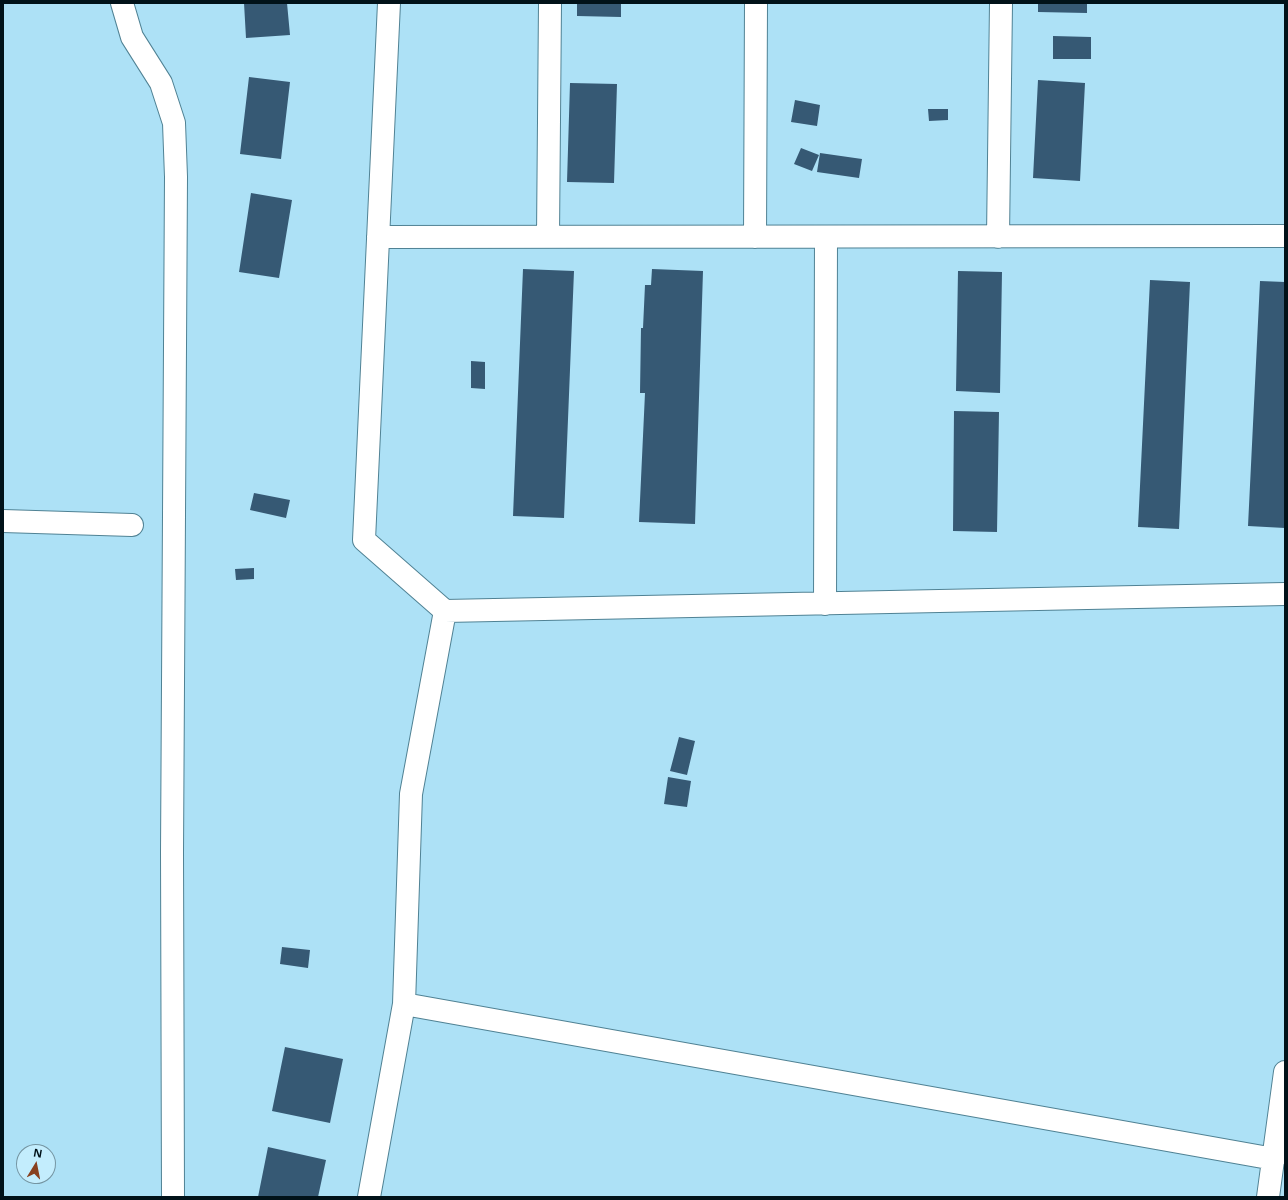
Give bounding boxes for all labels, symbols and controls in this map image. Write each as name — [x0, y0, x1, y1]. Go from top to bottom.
north arrow — [16, 1144, 56, 1184]
text: N — [32, 1145, 44, 1161]

